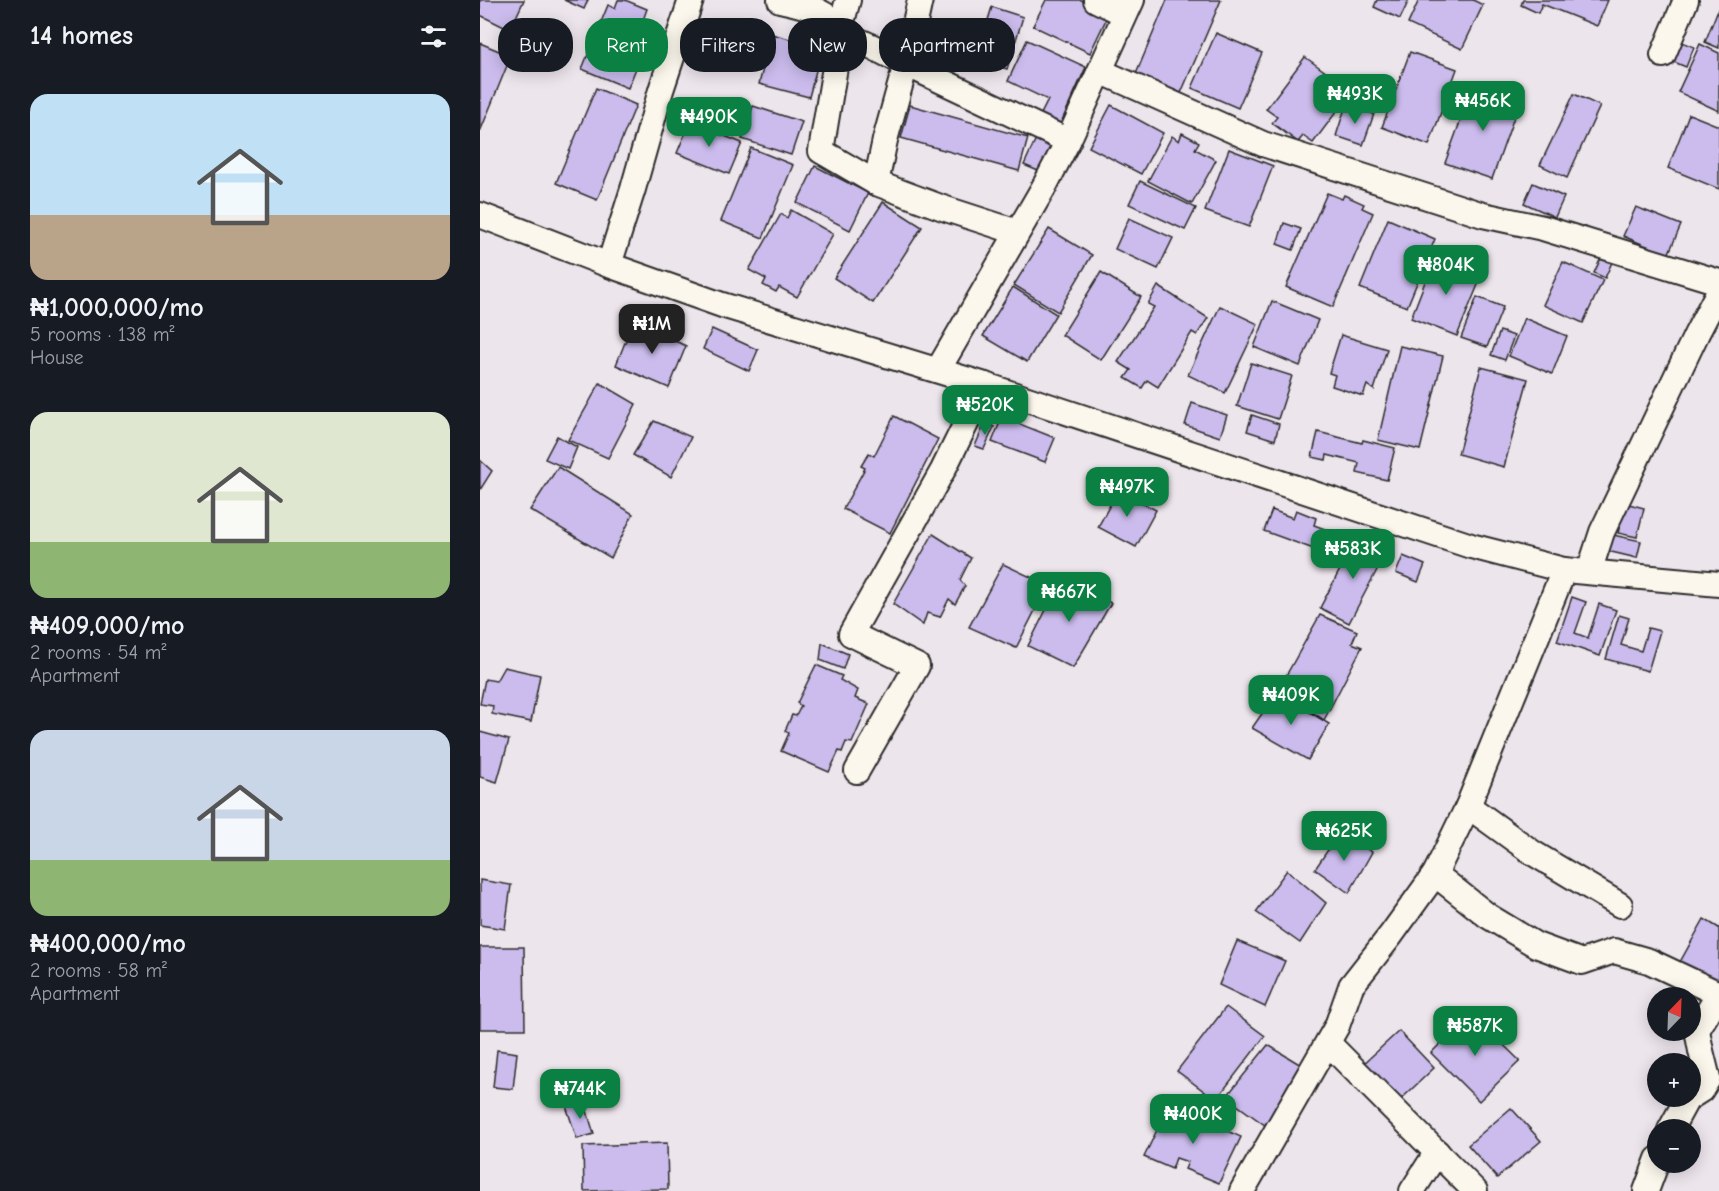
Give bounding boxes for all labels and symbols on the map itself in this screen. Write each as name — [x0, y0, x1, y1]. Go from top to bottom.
pin: ₦493K — [1313, 74, 1397, 125]
pin: ₦456K — [1441, 81, 1525, 132]
pin: ₦490K — [667, 97, 751, 148]
pin: ₦804K — [1404, 245, 1488, 296]
pin: ₦1M — [623, 304, 681, 355]
pin: ₦520K — [943, 385, 1027, 436]
pin: ₦497K — [1085, 467, 1169, 518]
pin: ₦583K — [1311, 529, 1395, 580]
pin: ₦667K — [1027, 572, 1111, 623]
pin: ₦409K — [1249, 675, 1333, 726]
pin: ₦625K — [1302, 811, 1386, 862]
north arrow — [1647, 987, 1701, 1041]
pin: ₦587K — [1433, 1006, 1517, 1057]
pin: ₦744K — [538, 1069, 622, 1120]
pin: ₦400K — [1151, 1094, 1235, 1145]

